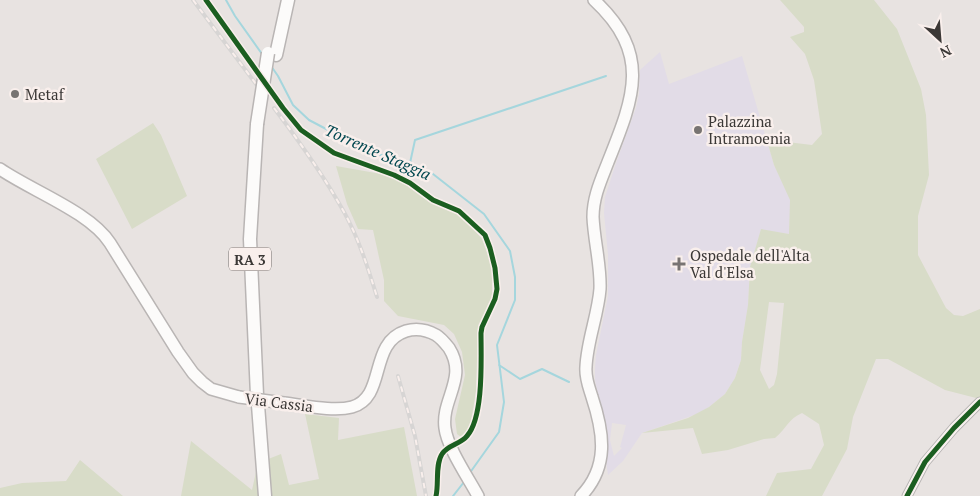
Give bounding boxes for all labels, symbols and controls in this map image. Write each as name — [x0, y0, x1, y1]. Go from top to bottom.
north arrow — [915, 15, 965, 65]
text: N — [937, 41, 955, 63]
place label: Metaf — [25, 84, 65, 104]
marker: Metaf — [9, 88, 21, 100]
place label: Palazzina Intramoenia — [708, 111, 791, 148]
water label: Torrente Staggia — [322, 119, 434, 185]
marker: Palazzina Intramoenia — [692, 124, 704, 136]
place label: Ospedale dell'Alta Val d'Elsa — [690, 245, 810, 282]
road number: RA 3 — [229, 248, 271, 270]
marker: Ospedale dell'Alta Val d'Elsa — [672, 257, 686, 271]
street label: Via Cassia — [244, 388, 315, 416]

